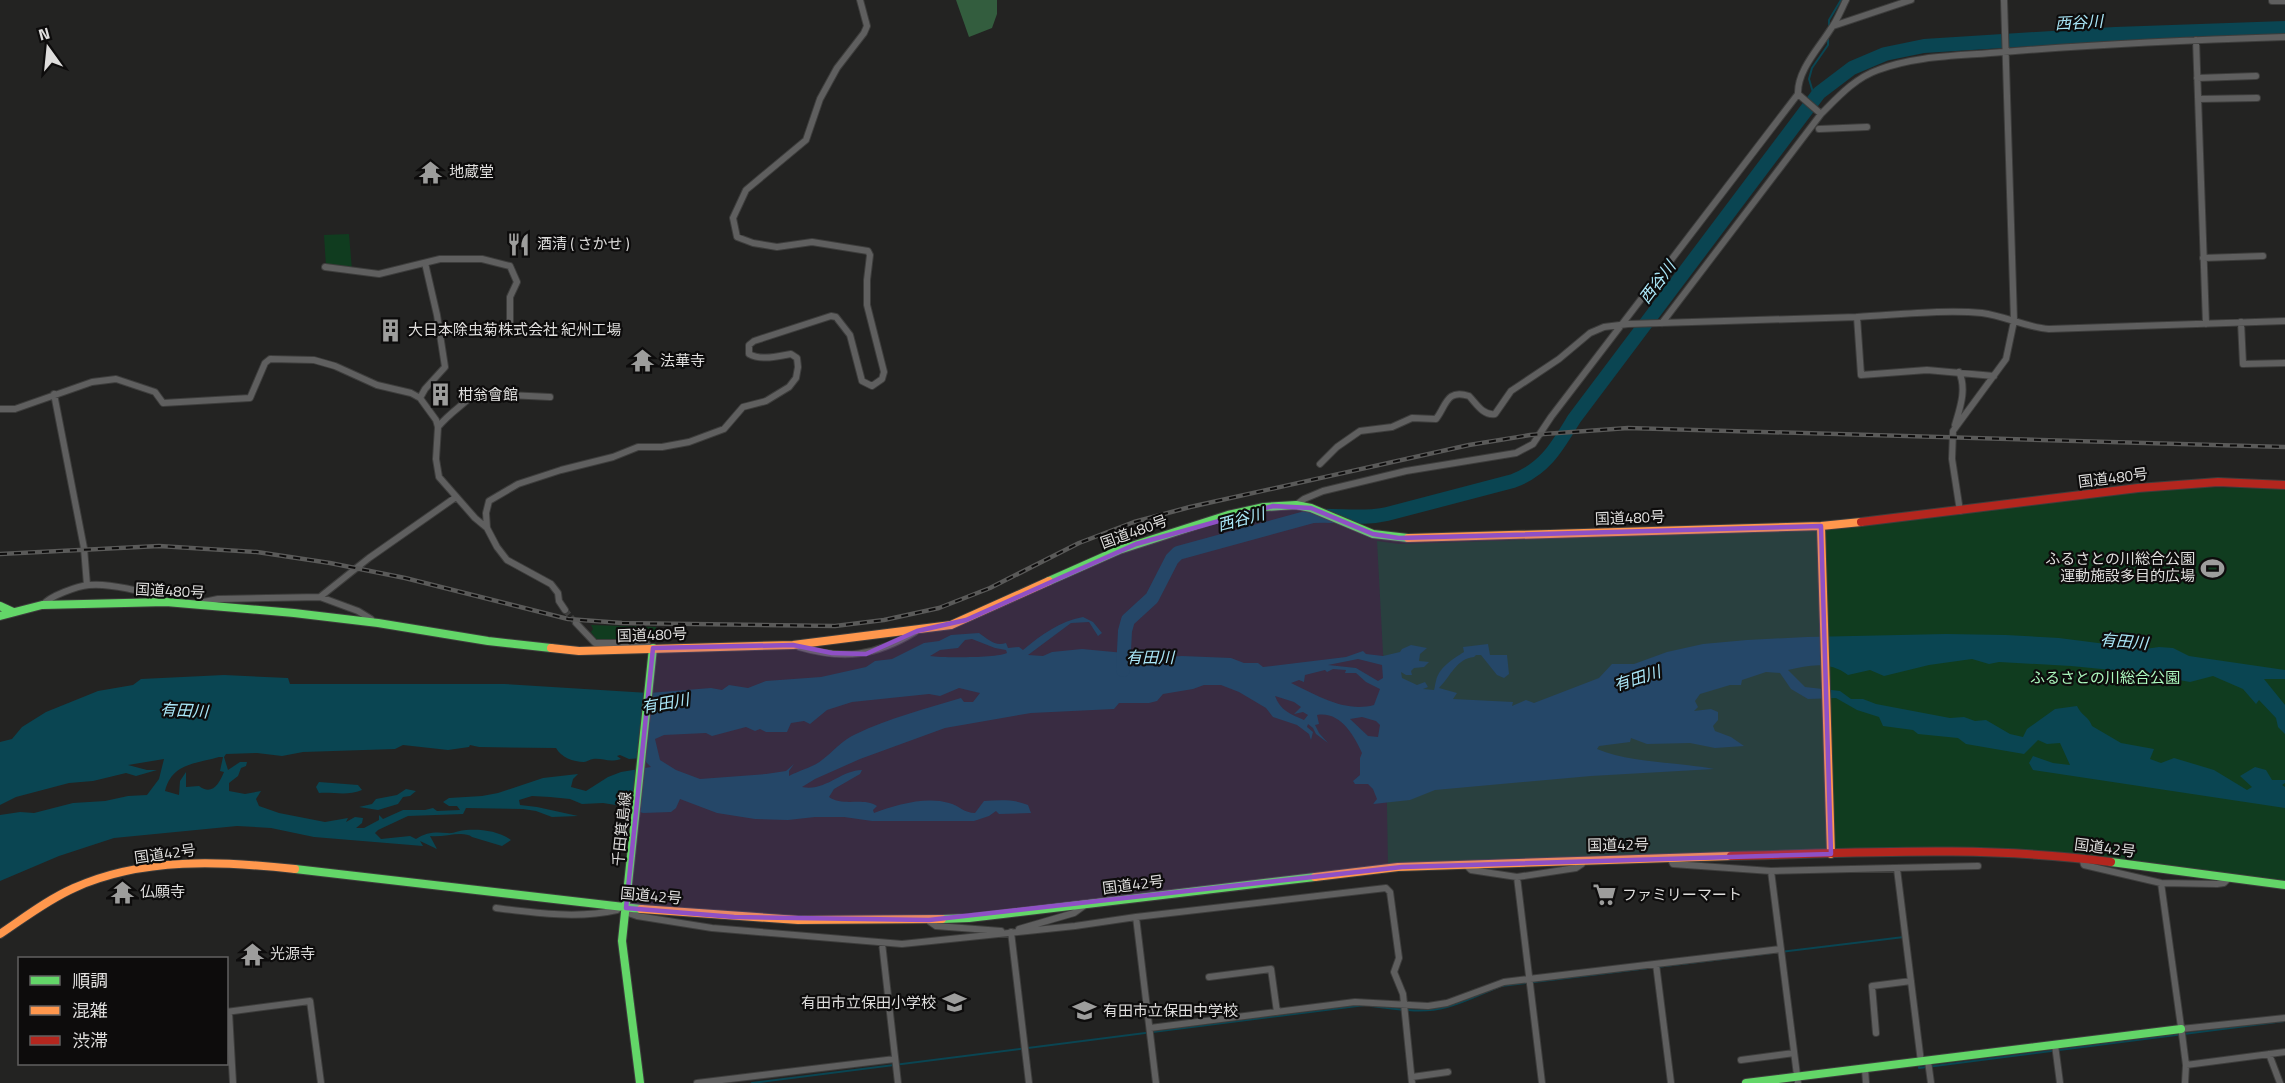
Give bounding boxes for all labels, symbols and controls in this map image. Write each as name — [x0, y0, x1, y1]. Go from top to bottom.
water label: 西谷川 — [2054, 9, 2106, 35]
north arrow — [18, 18, 78, 78]
text: N — [36, 20, 53, 47]
temple icon: 地蔵堂 — [418, 159, 444, 185]
place label: 地蔵堂 — [449, 160, 494, 183]
restaurant icon: 酒清 ( さかせ ) — [506, 231, 532, 257]
place label: 酒清 ( さかせ ) — [537, 232, 630, 255]
water label: 西谷川 — [1633, 254, 1682, 308]
building icon: 大日本除虫菊株式会社 紀州工場 — [377, 317, 403, 343]
place label: 大日本除虫菊株式会社 紀州工場 — [408, 318, 621, 341]
temple icon: 法華寺 — [629, 348, 655, 374]
place label: 法華寺 — [660, 349, 705, 372]
building icon: 柑翁會館 — [427, 382, 453, 408]
place label: 柑翁會館 — [458, 383, 518, 406]
street label: 国道480号 — [2077, 462, 2149, 493]
water label: 西谷川 — [1215, 501, 1269, 537]
street label: 国道480号 — [1595, 505, 1665, 530]
street label: 国道480号 — [1097, 509, 1171, 554]
place label: ふるさとの川総合公園 運動施設多目的広場 — [2045, 547, 2195, 587]
sports icon: ふるさとの川総合公園 運動施設多目的広場 — [2200, 555, 2226, 581]
street label: 国道480号 — [134, 577, 206, 604]
street label: 国道480号 — [617, 622, 687, 647]
water label: 有田川 — [2099, 627, 2151, 655]
water label: 有田川 — [1126, 645, 1176, 669]
water label: 有田川 — [1610, 659, 1665, 697]
park label: ふるさとの川総合公園 — [2030, 666, 2180, 689]
water label: 有田川 — [639, 687, 693, 719]
water label: 有田川 — [159, 697, 211, 723]
street label: 千田箕島線 — [606, 790, 637, 867]
street label: 国道42号 — [1587, 832, 1649, 857]
street label: 国道42号 — [2073, 832, 2137, 863]
street label: 国道42号 — [133, 838, 197, 869]
street label: 国道42号 — [1101, 869, 1165, 900]
temple icon: 仏願寺 — [109, 879, 135, 905]
place label: 仏願寺 — [140, 880, 185, 903]
street label: 国道42号 — [619, 881, 683, 910]
supermarket icon: ファミリーマート — [1591, 882, 1617, 908]
place label: ファミリーマート — [1622, 883, 1742, 906]
temple icon: 光源寺 — [239, 941, 265, 967]
place label: 光源寺 — [270, 942, 315, 965]
legend — [18, 957, 228, 1065]
text: 順調 — [72, 967, 108, 994]
school or university icon: 有田市立保田小学校 — [941, 990, 967, 1016]
place label: 有田市立保田小学校 — [801, 991, 936, 1014]
text: 混雑 — [72, 997, 108, 1024]
school or university icon: 有田市立保田中学校 — [1072, 998, 1098, 1024]
place label: 有田市立保田中学校 — [1103, 999, 1238, 1022]
text: 渋滞 — [72, 1027, 108, 1054]

